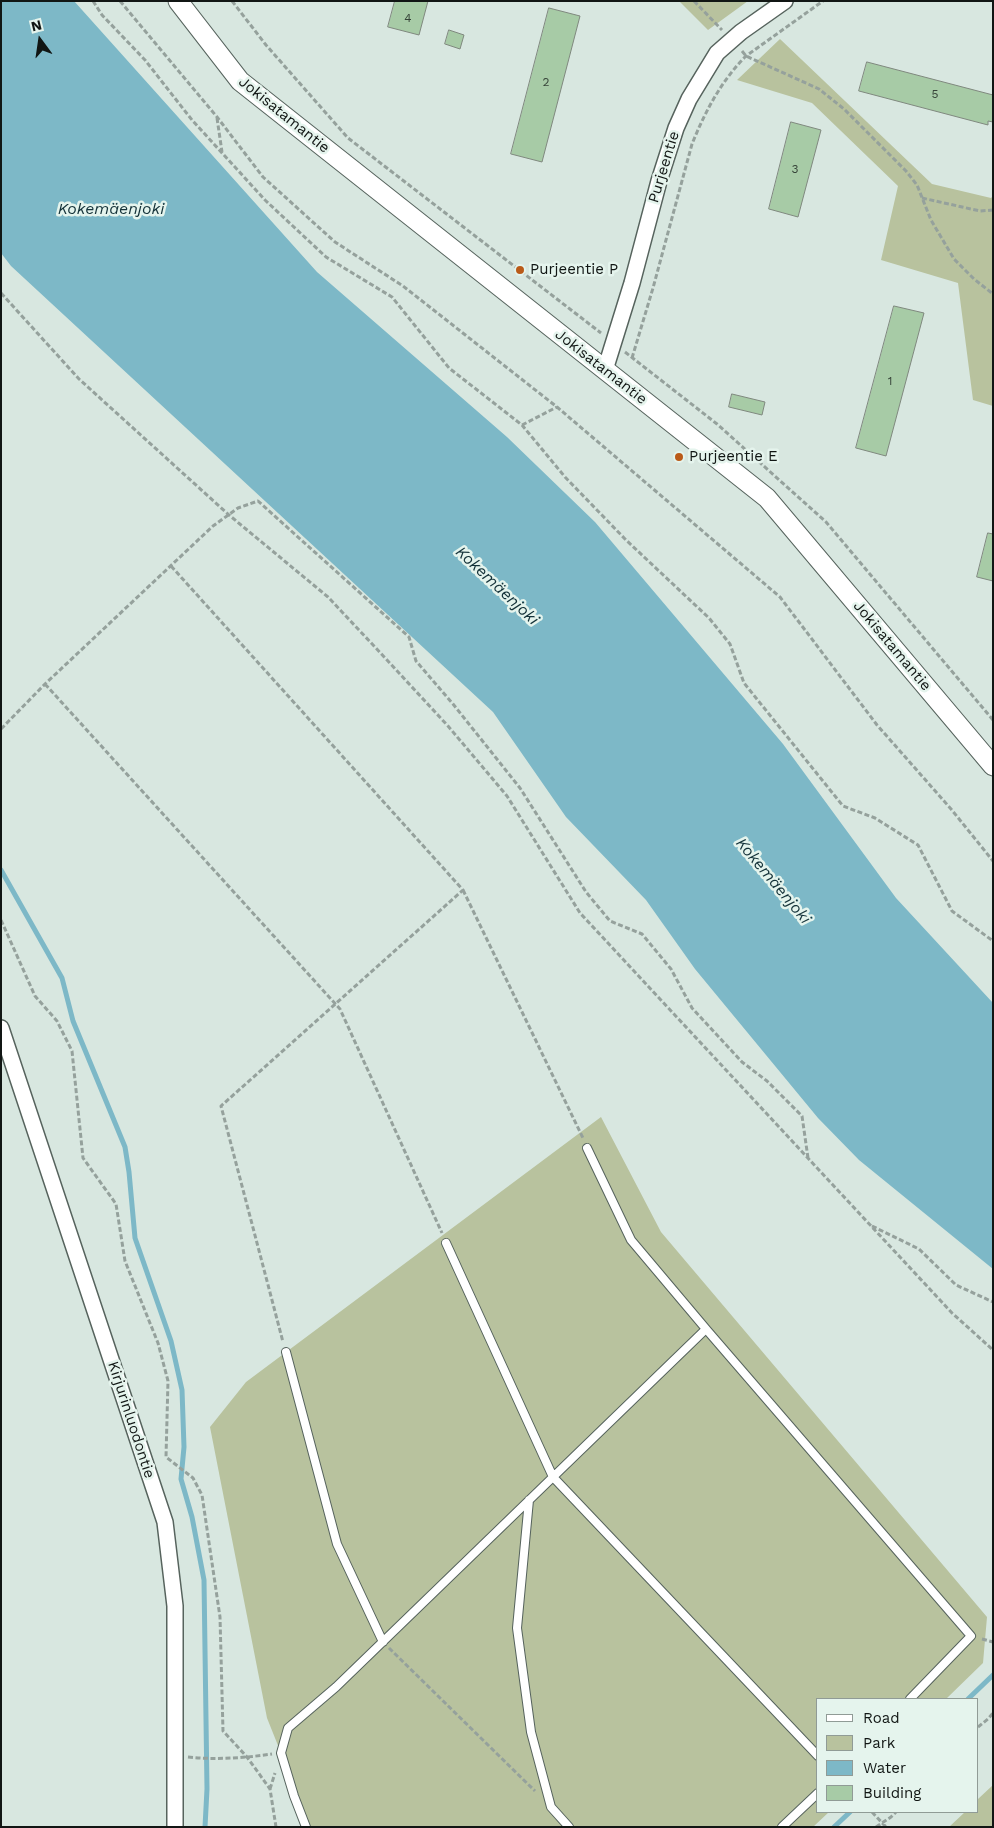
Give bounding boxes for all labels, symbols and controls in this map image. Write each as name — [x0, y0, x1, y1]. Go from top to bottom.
house number: 4 — [404, 11, 412, 25]
north arrow — [15, 15, 65, 65]
text: N — [29, 16, 43, 34]
street label: Jokisatamantie — [235, 73, 333, 157]
house number: 2 — [543, 75, 549, 89]
house number: 5 — [932, 87, 938, 101]
street label: Purjeentie — [645, 129, 683, 205]
house number: 3 — [792, 162, 798, 176]
water label: Kokemäenjoki — [58, 199, 164, 219]
place label: Purjeentie P — [530, 261, 618, 279]
marker: Purjeentie P — [514, 264, 526, 276]
street label: Jokisatamantie — [551, 326, 651, 408]
house number: 1 — [888, 374, 892, 388]
place label: Purjeentie E — [689, 448, 778, 466]
marker: Purjeentie E — [673, 451, 685, 463]
water label: Kokemäenjoki — [452, 543, 542, 629]
street label: Jokisatamantie — [849, 597, 935, 695]
water label: Kokemäenjoki — [731, 834, 815, 928]
street label: Kirjurinluodontie — [104, 1359, 158, 1481]
legend — [816, 1698, 979, 1813]
text: Road — [863, 1709, 900, 1727]
text: Park — [863, 1734, 895, 1752]
text: Water — [863, 1759, 906, 1777]
text: Building — [863, 1784, 921, 1802]

